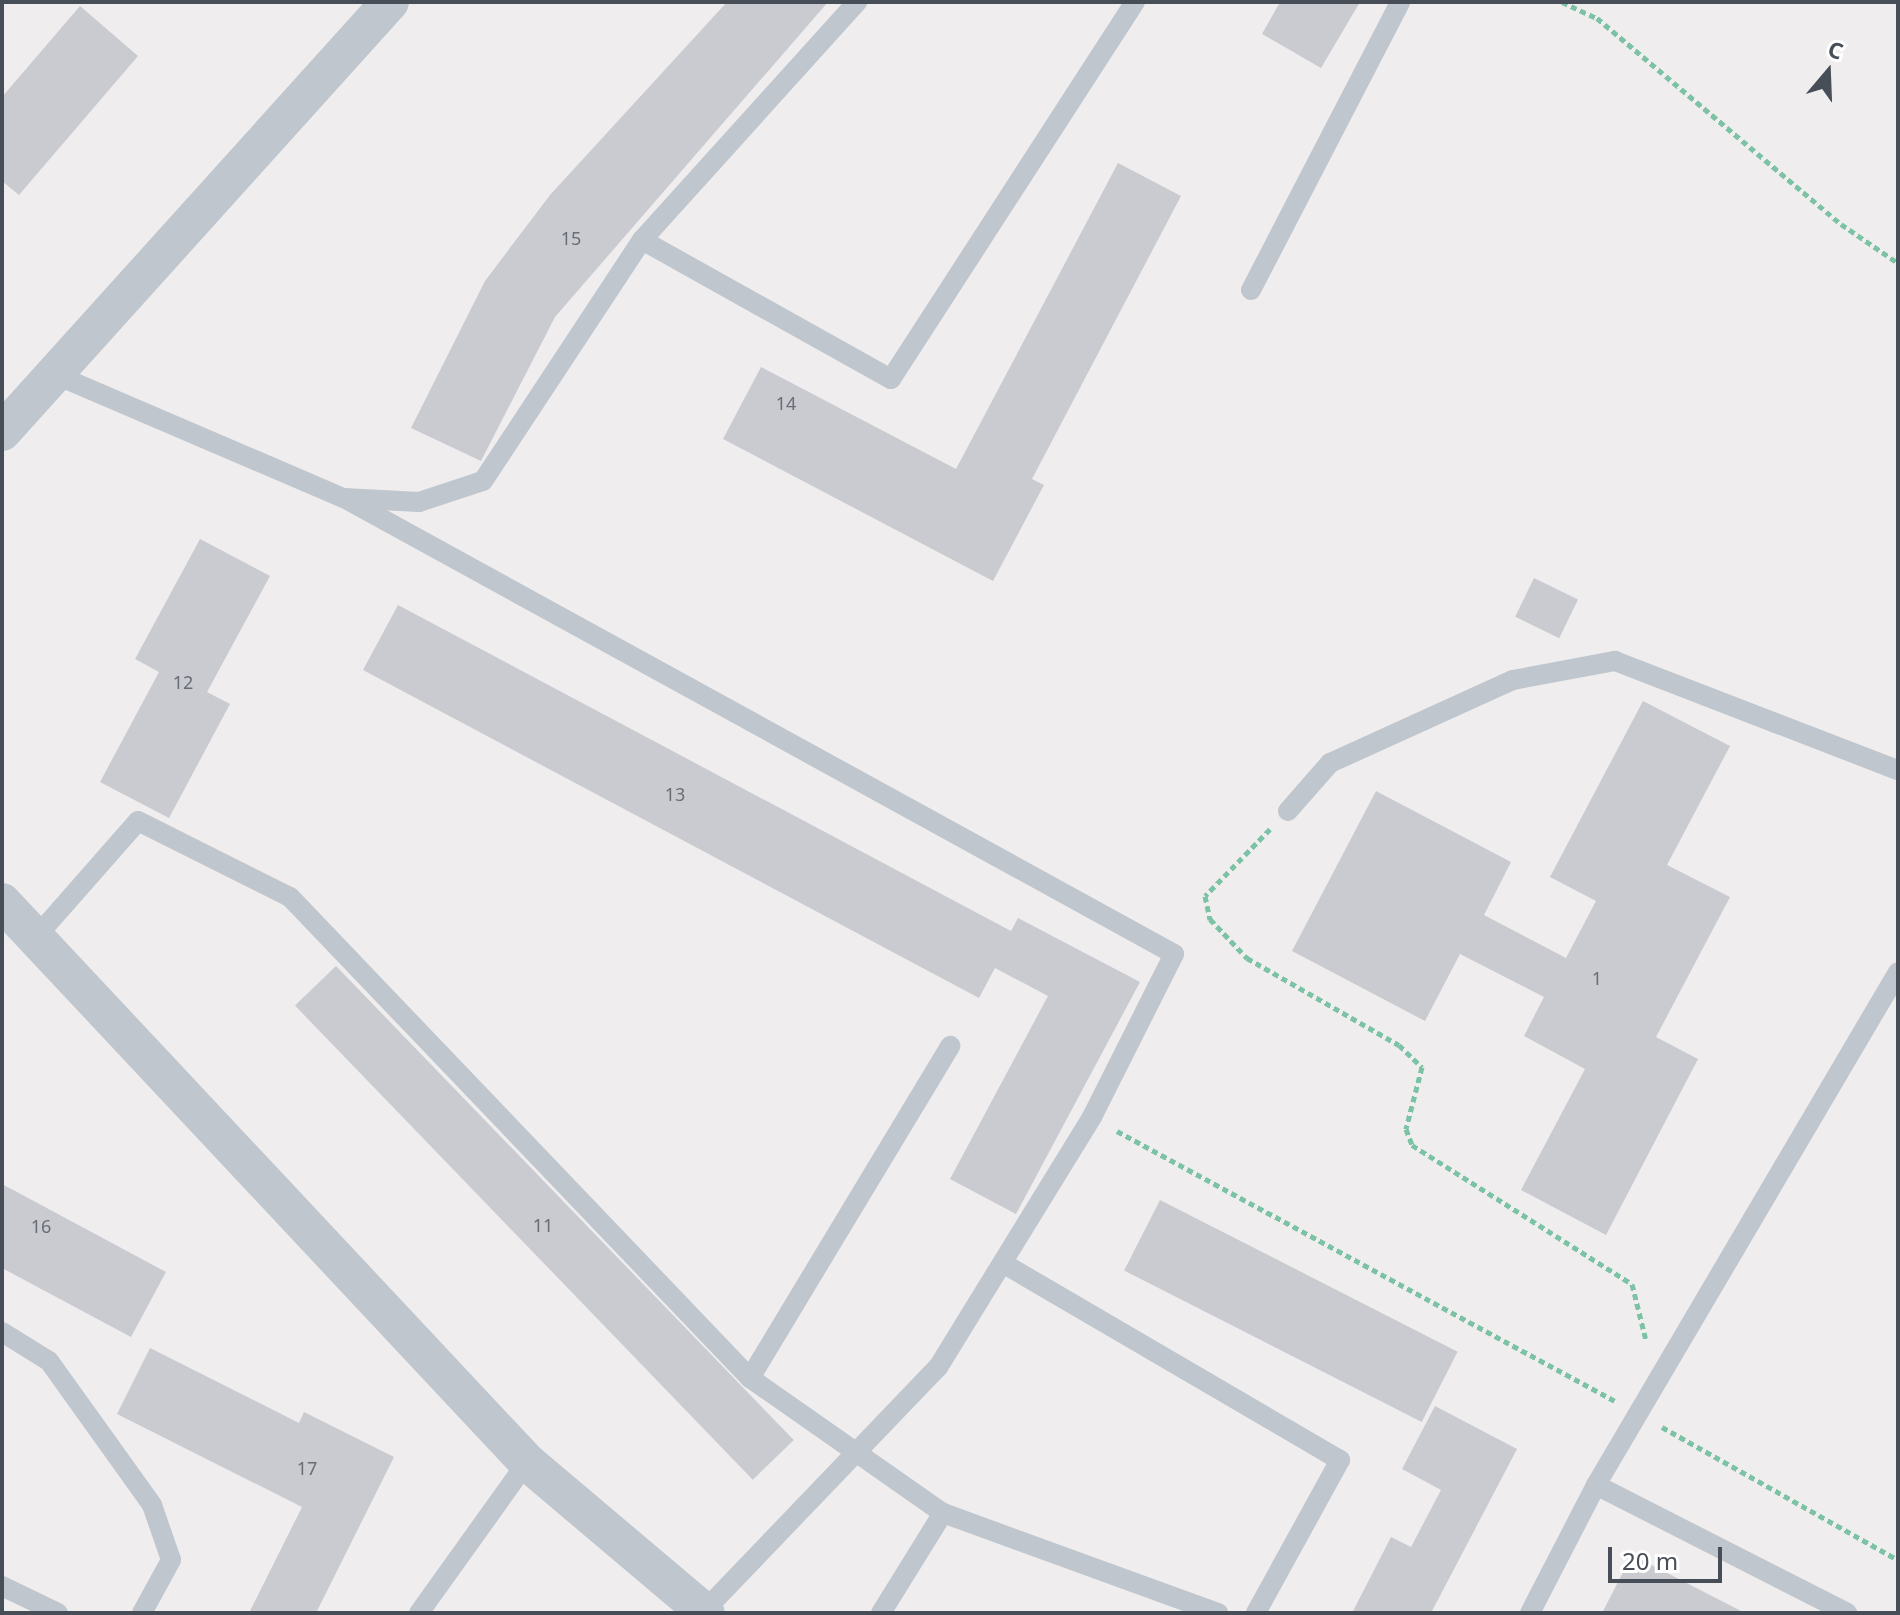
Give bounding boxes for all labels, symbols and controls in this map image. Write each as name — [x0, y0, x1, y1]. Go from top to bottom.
north arrow — [1788, 32, 1868, 112]
text: С — [1824, 33, 1847, 66]
house number: 15 — [561, 227, 581, 249]
house number: 14 — [776, 392, 796, 414]
house number: 12 — [173, 671, 193, 693]
house number: 13 — [665, 783, 685, 805]
house number: 1 — [1592, 967, 1602, 989]
house number: 11 — [533, 1214, 553, 1236]
house number: 16 — [31, 1215, 51, 1237]
house number: 17 — [297, 1457, 317, 1479]
scale bar — [1612, 1531, 1726, 1581]
text: 20 m — [1622, 1544, 1678, 1577]

